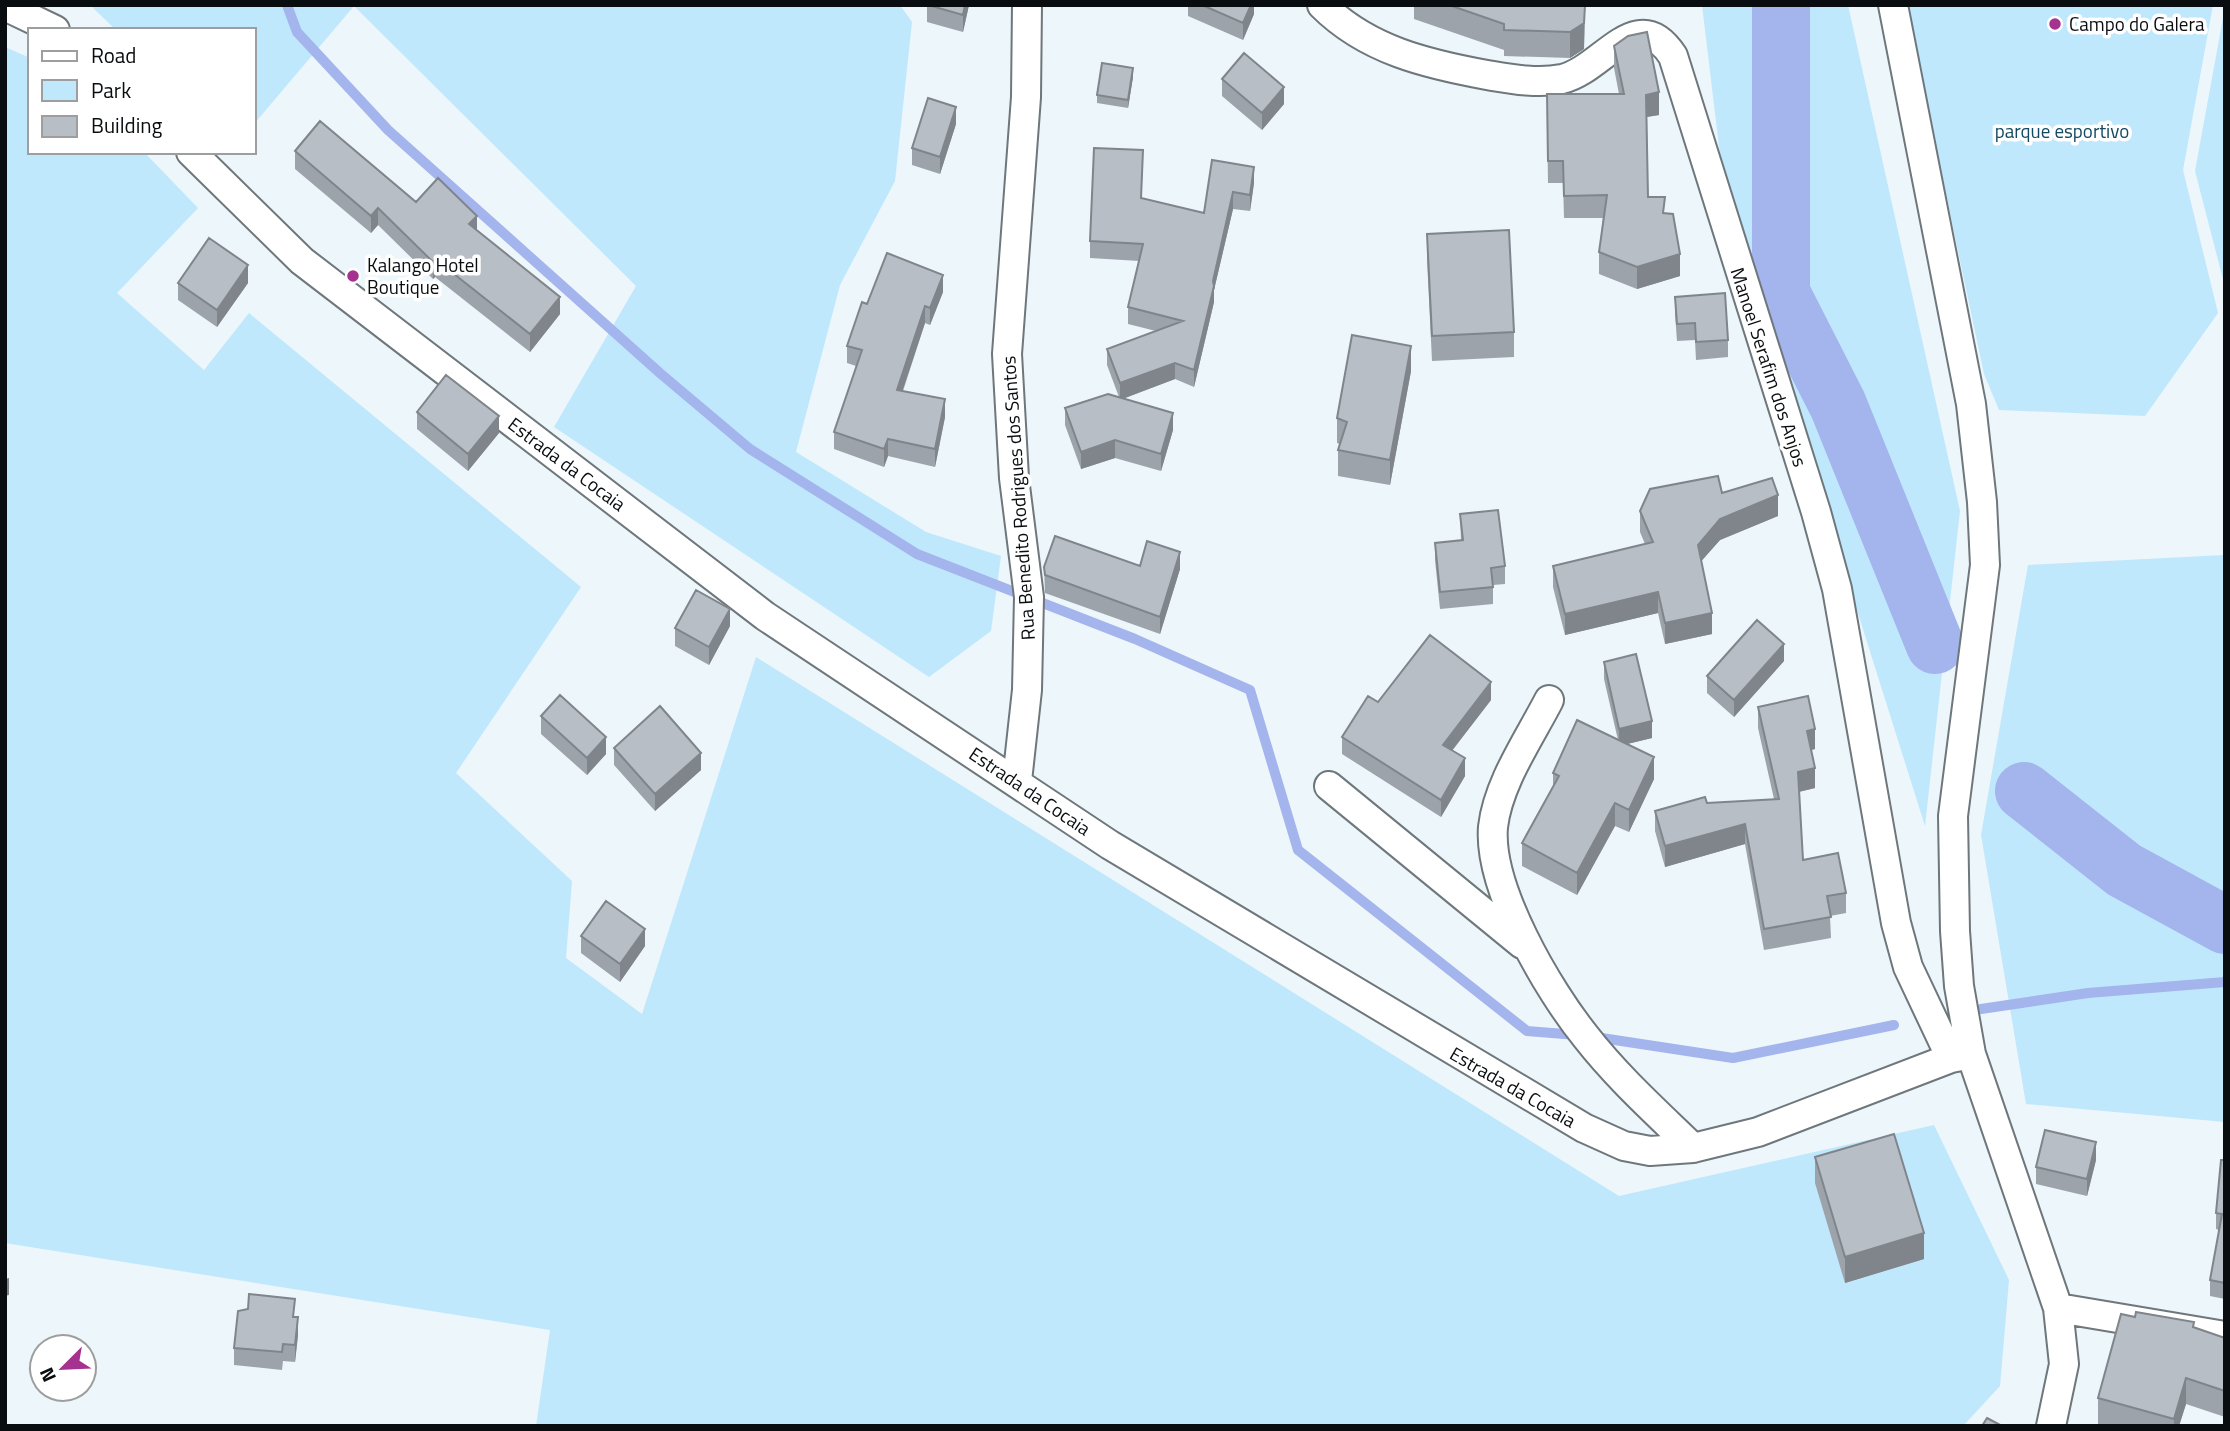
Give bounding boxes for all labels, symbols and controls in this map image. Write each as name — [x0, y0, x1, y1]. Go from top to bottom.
place label: Campo do Galera — [2069, 9, 2205, 38]
marker: Campo do Galera — [2047, 16, 2063, 32]
legend — [28, 28, 256, 154]
text: Road — [91, 39, 136, 71]
text: Park — [91, 74, 131, 106]
text: Building — [91, 109, 163, 141]
park label: parque esportivo — [1995, 116, 2129, 145]
place label: Kalango Hotel Boutique — [367, 250, 479, 301]
street label: Manoel Serafim dos Anjos — [1724, 263, 1815, 470]
marker: Kalango Hotel Boutique — [345, 268, 361, 284]
street label: Rua Benedito Rodrigues dos Santos — [993, 355, 1042, 641]
street label: Estrada da Cocaia — [502, 410, 633, 518]
street label: Estrada da Cocaia — [964, 739, 1097, 842]
street label: Estrada da Cocaia — [1445, 1039, 1582, 1135]
north arrow — [28, 1333, 98, 1403]
text: N — [31, 1363, 63, 1387]

